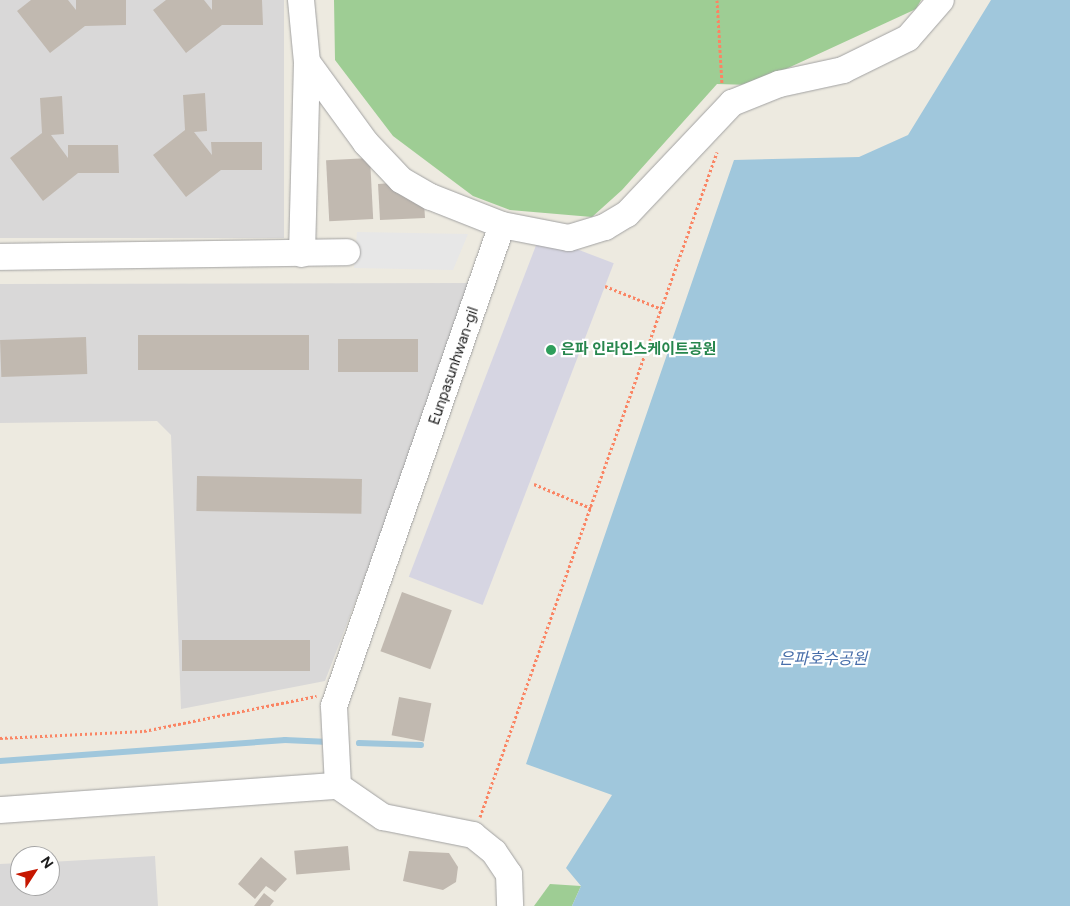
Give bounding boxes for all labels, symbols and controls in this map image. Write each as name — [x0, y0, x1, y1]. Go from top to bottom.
street label: Eunpasunhwan-gil — [425, 305, 483, 427]
place label: 은파 인라인스케이트공원 — [561, 341, 716, 359]
marker: 은파 인라인스케이트공원 — [545, 344, 557, 356]
water label: 은파호수공원 — [779, 649, 867, 669]
north arrow — [10, 846, 60, 896]
text: N — [37, 853, 57, 872]

